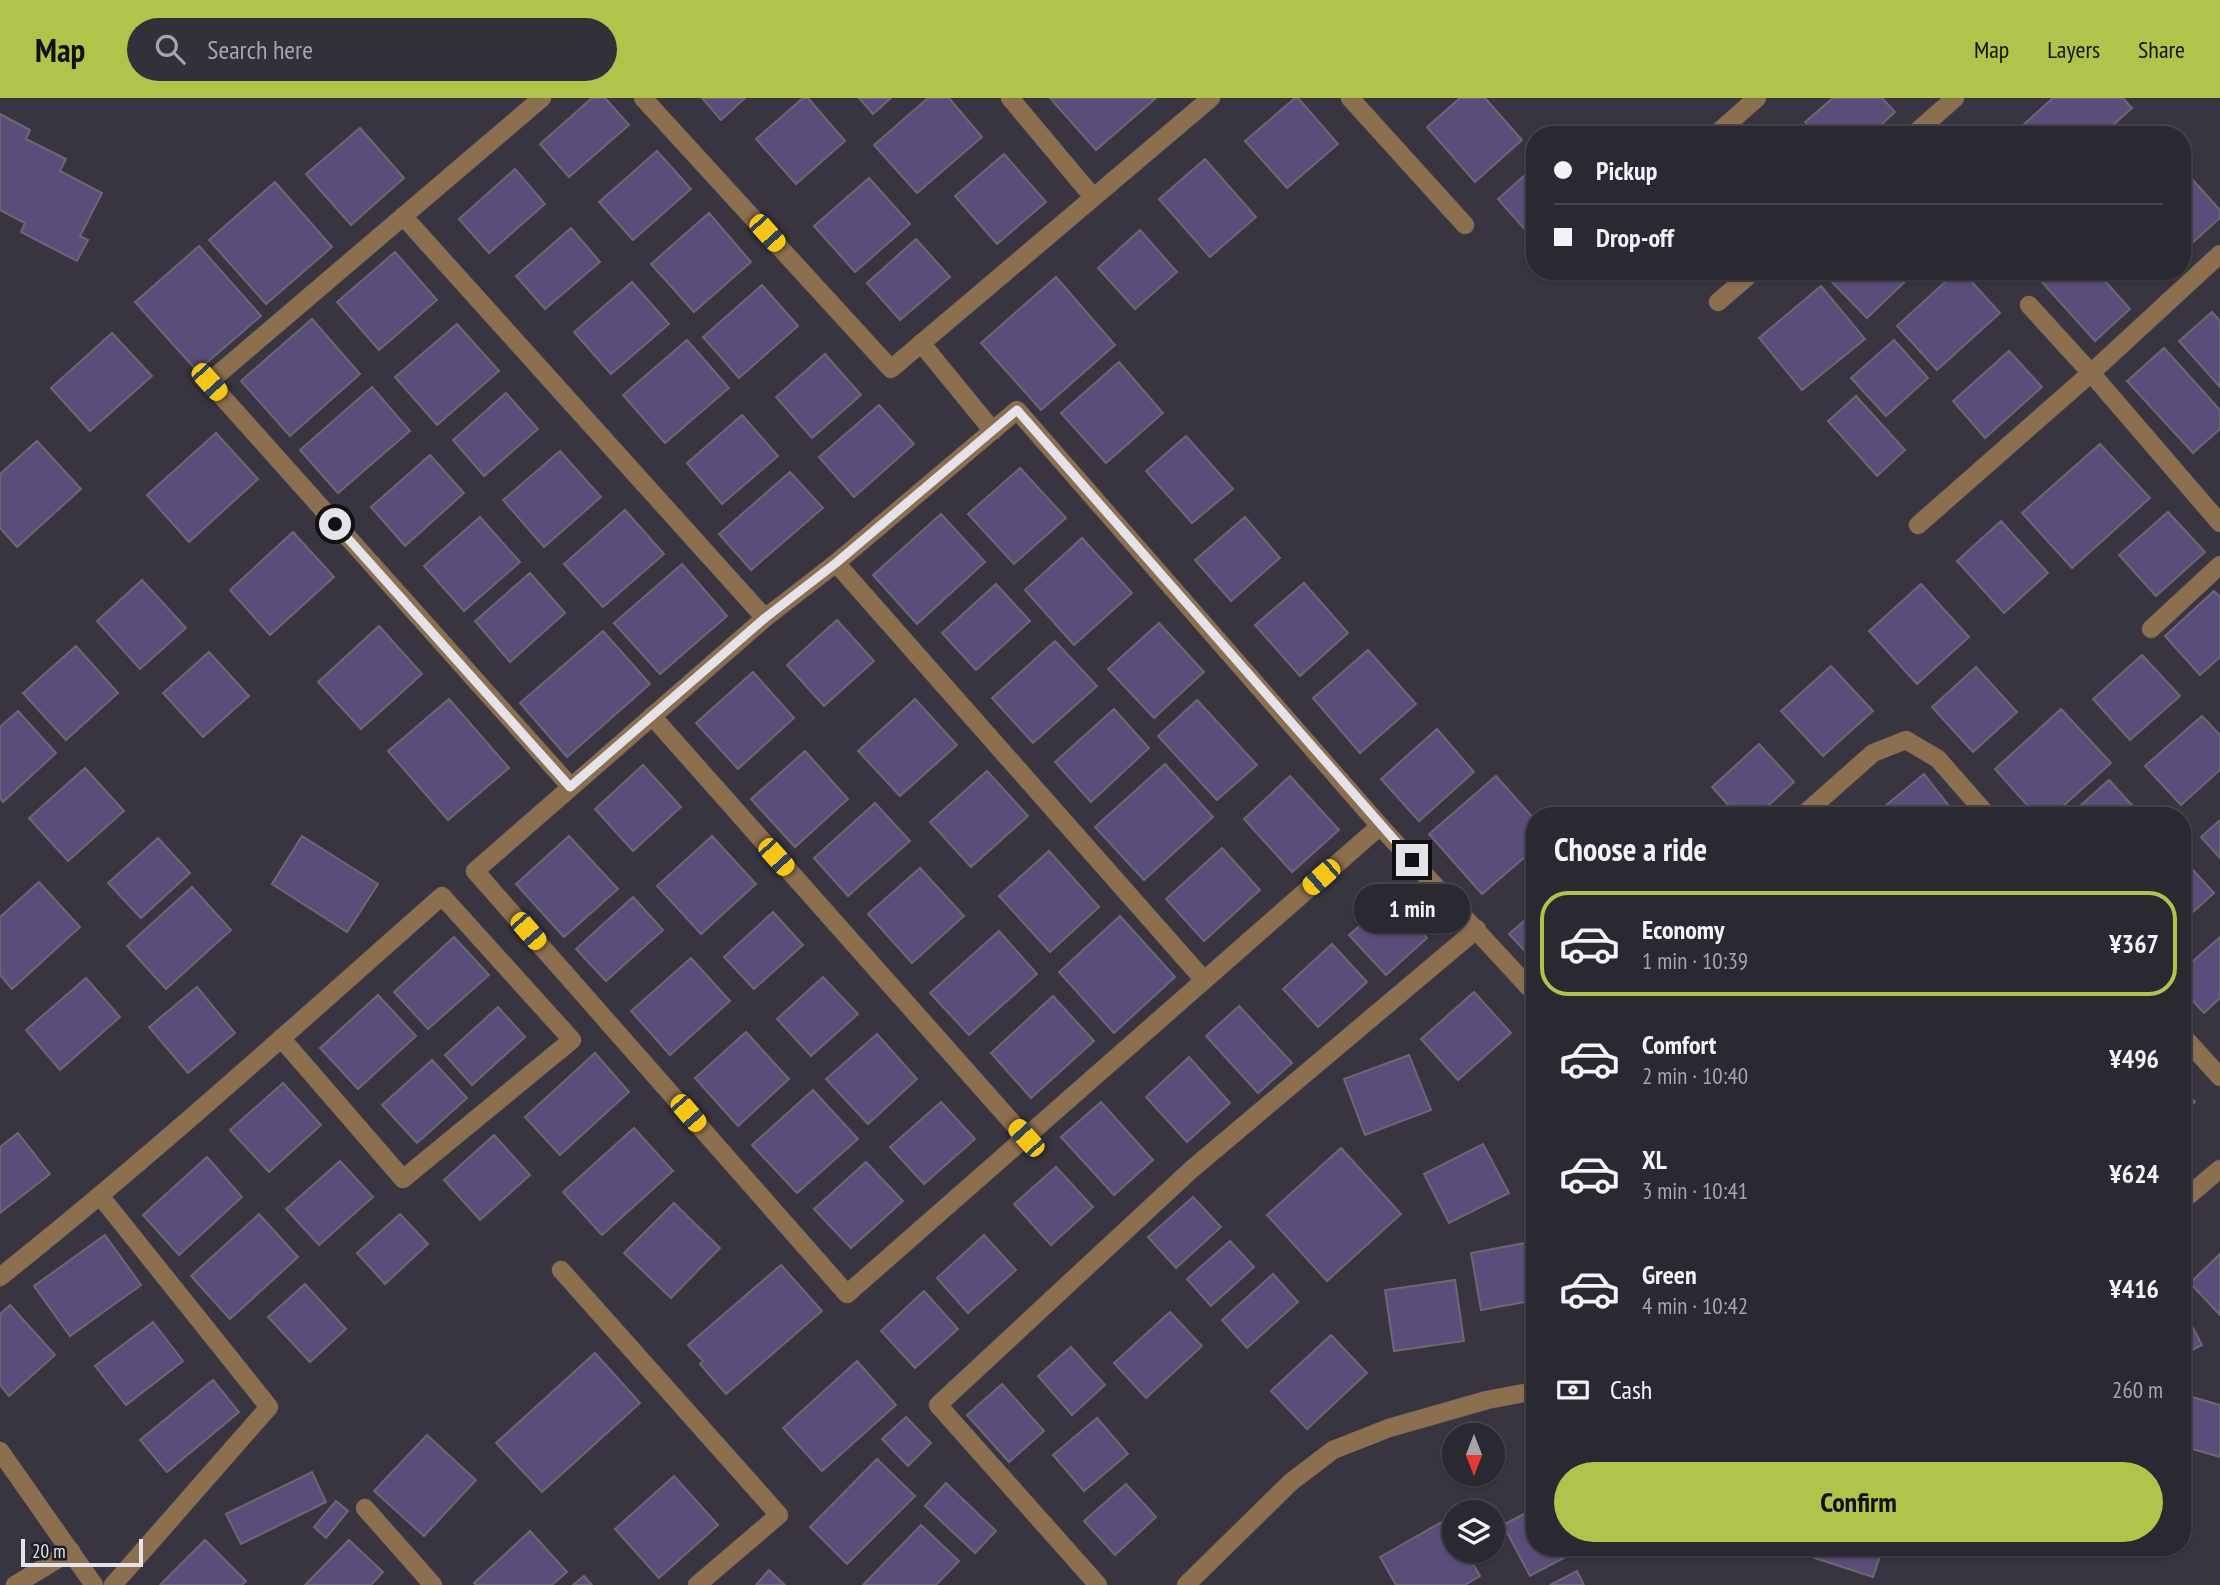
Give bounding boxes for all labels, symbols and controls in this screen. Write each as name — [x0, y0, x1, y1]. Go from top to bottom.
search box — [127, 18, 617, 81]
text: Map — [35, 28, 85, 71]
icon: search — [151, 30, 189, 68]
text: Search here — [207, 33, 313, 66]
text: Map — [1974, 34, 2009, 65]
text: Layers — [2047, 34, 2100, 65]
text: Share — [2138, 34, 2185, 65]
text: Pickup — [1596, 154, 1657, 187]
car — [746, 210, 789, 256]
text: Drop-off — [1596, 221, 1674, 254]
car — [188, 359, 231, 405]
route start — [319, 508, 351, 540]
text: Choose a ride — [1554, 828, 1707, 870]
car — [755, 834, 798, 880]
route end — [1396, 844, 1428, 876]
car — [1299, 855, 1344, 899]
callout: 1 min — [1354, 884, 1470, 934]
text: 1 min — [1389, 894, 1435, 923]
car — [507, 908, 550, 954]
icon: car — [1558, 912, 1621, 975]
text: Economy — [1642, 913, 1724, 946]
text: ¥367 — [2109, 927, 2159, 960]
text: 1 min · 10:39 — [1642, 946, 1748, 975]
icon: car — [1558, 1027, 1621, 1090]
text: Comfort — [1642, 1028, 1716, 1061]
text: ¥496 — [2109, 1042, 2159, 1075]
text: 2 min · 10:40 — [1642, 1061, 1748, 1090]
car — [667, 1090, 710, 1136]
car — [1005, 1115, 1048, 1161]
icon: car — [1558, 1142, 1621, 1205]
text: XL — [1642, 1143, 1667, 1176]
text: ¥624 — [2109, 1157, 2159, 1190]
text: 3 min · 10:41 — [1642, 1176, 1748, 1205]
icon: car — [1558, 1257, 1621, 1320]
text: Green — [1642, 1258, 1697, 1291]
text: ¥416 — [2109, 1272, 2159, 1305]
text: 4 min · 10:42 — [1642, 1291, 1748, 1320]
icon: cash — [1554, 1371, 1592, 1409]
text: Cash — [1610, 1373, 1652, 1406]
text: 260 m — [2112, 1375, 2163, 1404]
north arrow — [1442, 1423, 1505, 1486]
map controls — [1442, 1423, 1505, 1563]
button: Confirm — [1554, 1462, 2163, 1542]
button: layers — [1442, 1500, 1505, 1563]
scale bar — [21, 1536, 144, 1568]
text: 20 m — [32, 1539, 66, 1563]

